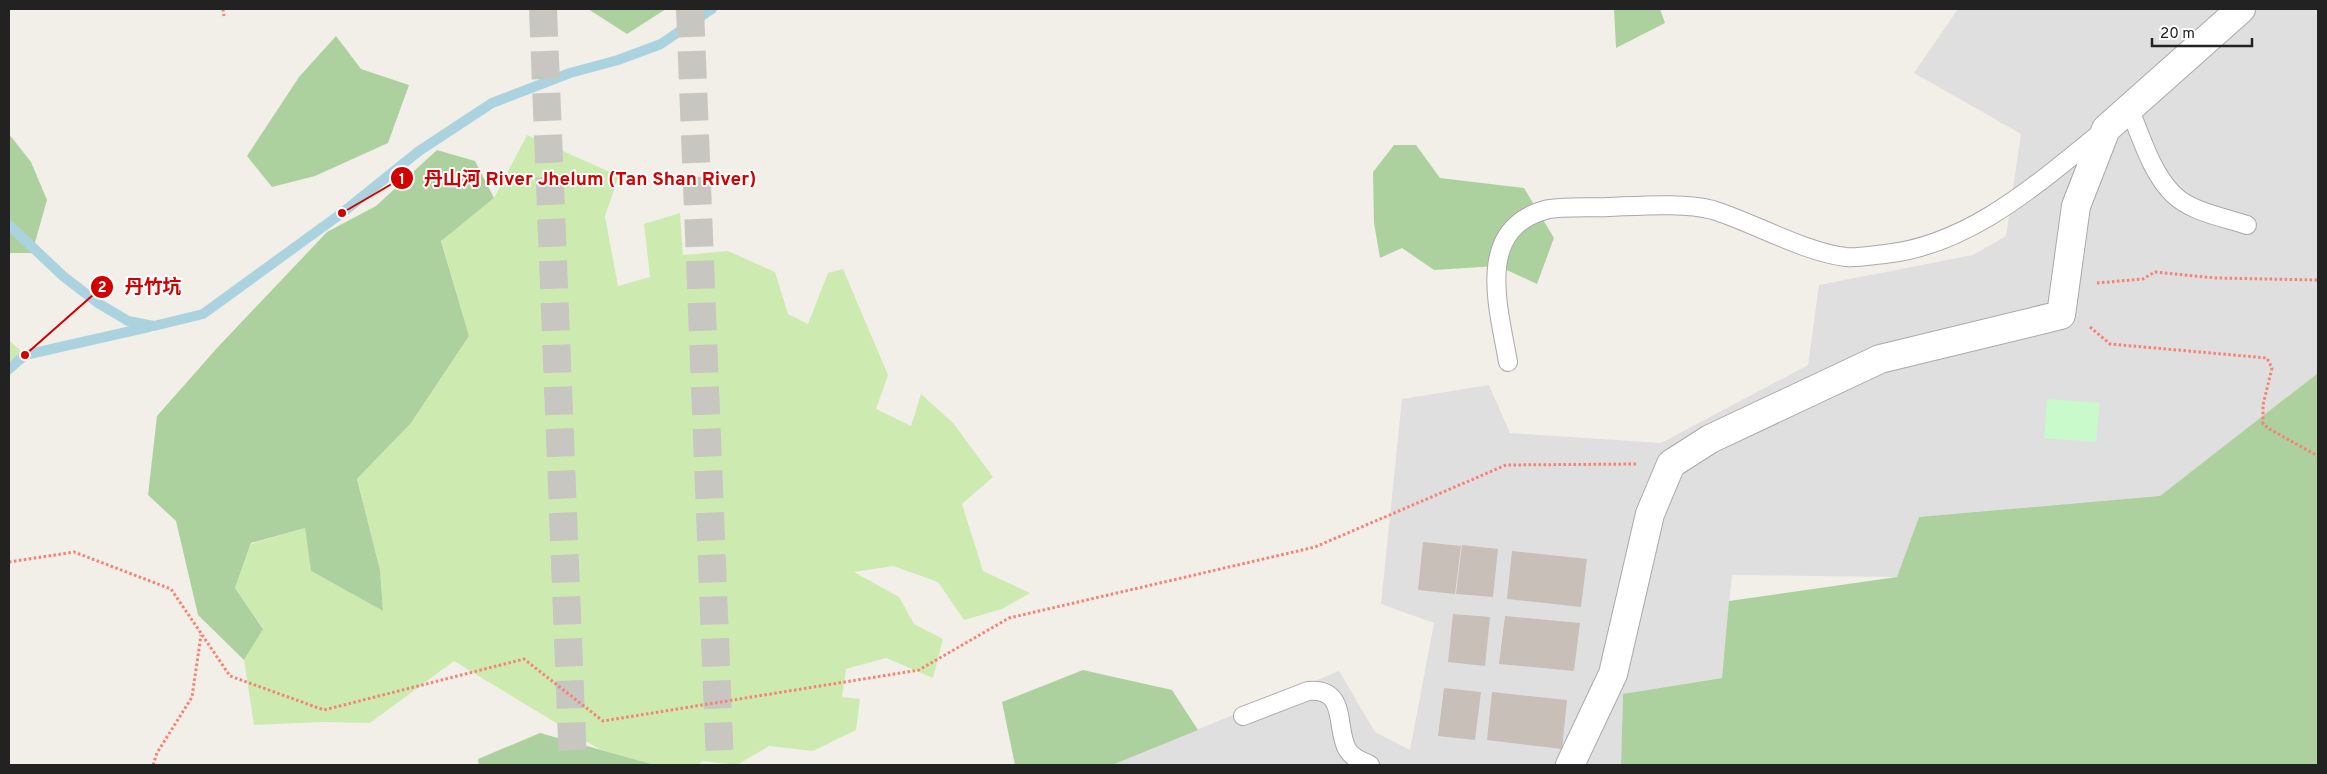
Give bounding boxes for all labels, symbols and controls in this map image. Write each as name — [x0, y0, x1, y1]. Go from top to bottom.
scale bar — [2152, 15, 2252, 47]
text: 20 m — [2160, 25, 2195, 44]
callout: 丹山河 River Jhelum (Tan Shan River) — [389, 161, 767, 195]
text: 丹山河 River Jhelum (Tan Shan River) — [424, 168, 756, 192]
text: 1 — [399, 171, 405, 190]
callout: 丹竹坑 — [90, 270, 192, 304]
text: 丹竹坑 — [124, 276, 182, 300]
text: 2 — [97, 279, 107, 298]

